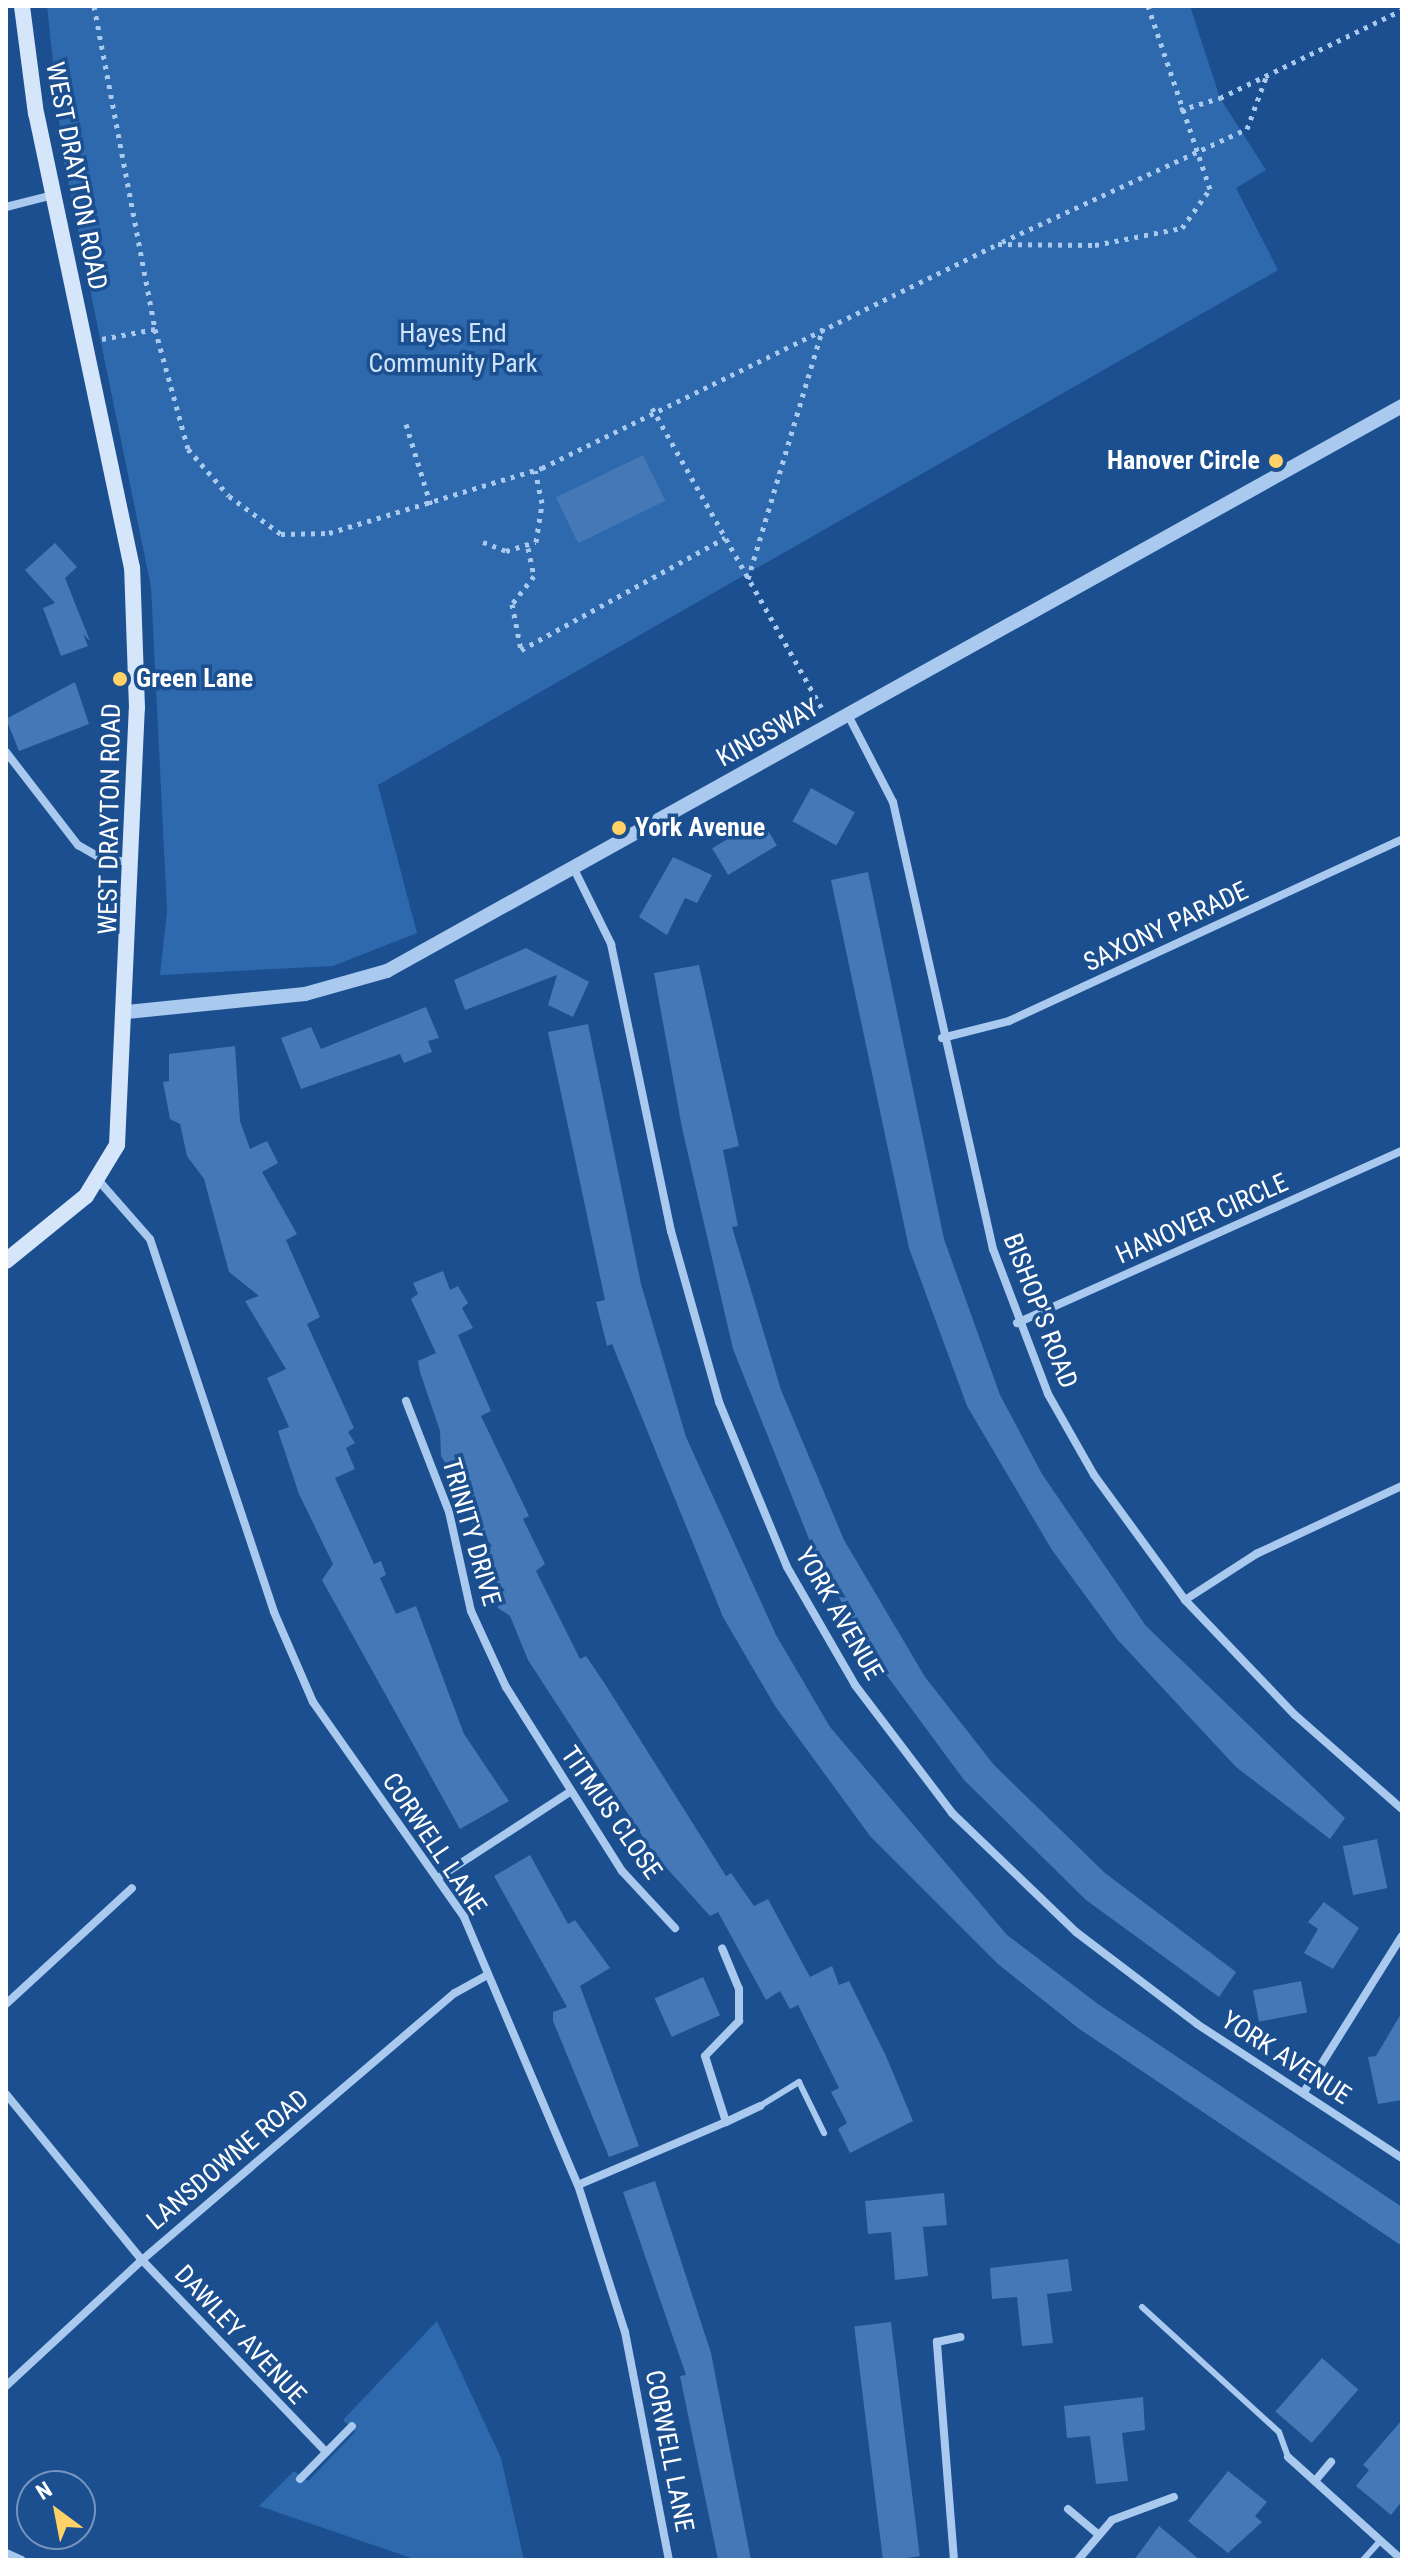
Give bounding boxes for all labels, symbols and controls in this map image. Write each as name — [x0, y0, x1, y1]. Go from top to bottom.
street label: WEST DRAYTON ROAD — [39, 59, 113, 293]
park label: Hayes End Community Park — [369, 318, 537, 380]
place label: Hanover Circle — [1107, 445, 1260, 477]
marker: Hanover Circle — [1267, 452, 1285, 470]
place label: Green Lane — [136, 663, 253, 695]
marker: Green Lane — [111, 670, 129, 688]
street label: KINGSWAY — [711, 692, 825, 774]
street label: WEST DRAYTON ROAD — [92, 703, 128, 935]
place label: York Avenue — [635, 812, 765, 844]
marker: York Avenue — [610, 819, 628, 837]
street label: SAXONY PARADE — [1079, 875, 1253, 979]
street label: HANOVER CIRCLE — [1111, 1167, 1293, 1271]
street label: BISHOP'S ROAD — [996, 1229, 1084, 1393]
street label: TRINITY DRIVE — [435, 1455, 507, 1609]
street label: YORK AVENUE — [789, 1542, 889, 1686]
street label: TITMUS CLOSE — [554, 1740, 668, 1886]
street label: CORWELL LANE — [375, 1767, 493, 1921]
street label: YORK AVENUE — [1215, 2005, 1357, 2111]
street label: LANSDOWNE ROAD — [141, 2083, 315, 2237]
street label: DAWLEY AVENUE — [168, 2259, 312, 2411]
street label: CORWELL LANE — [638, 2367, 700, 2535]
north arrow — [16, 2470, 96, 2550]
text: N — [32, 2477, 56, 2505]

